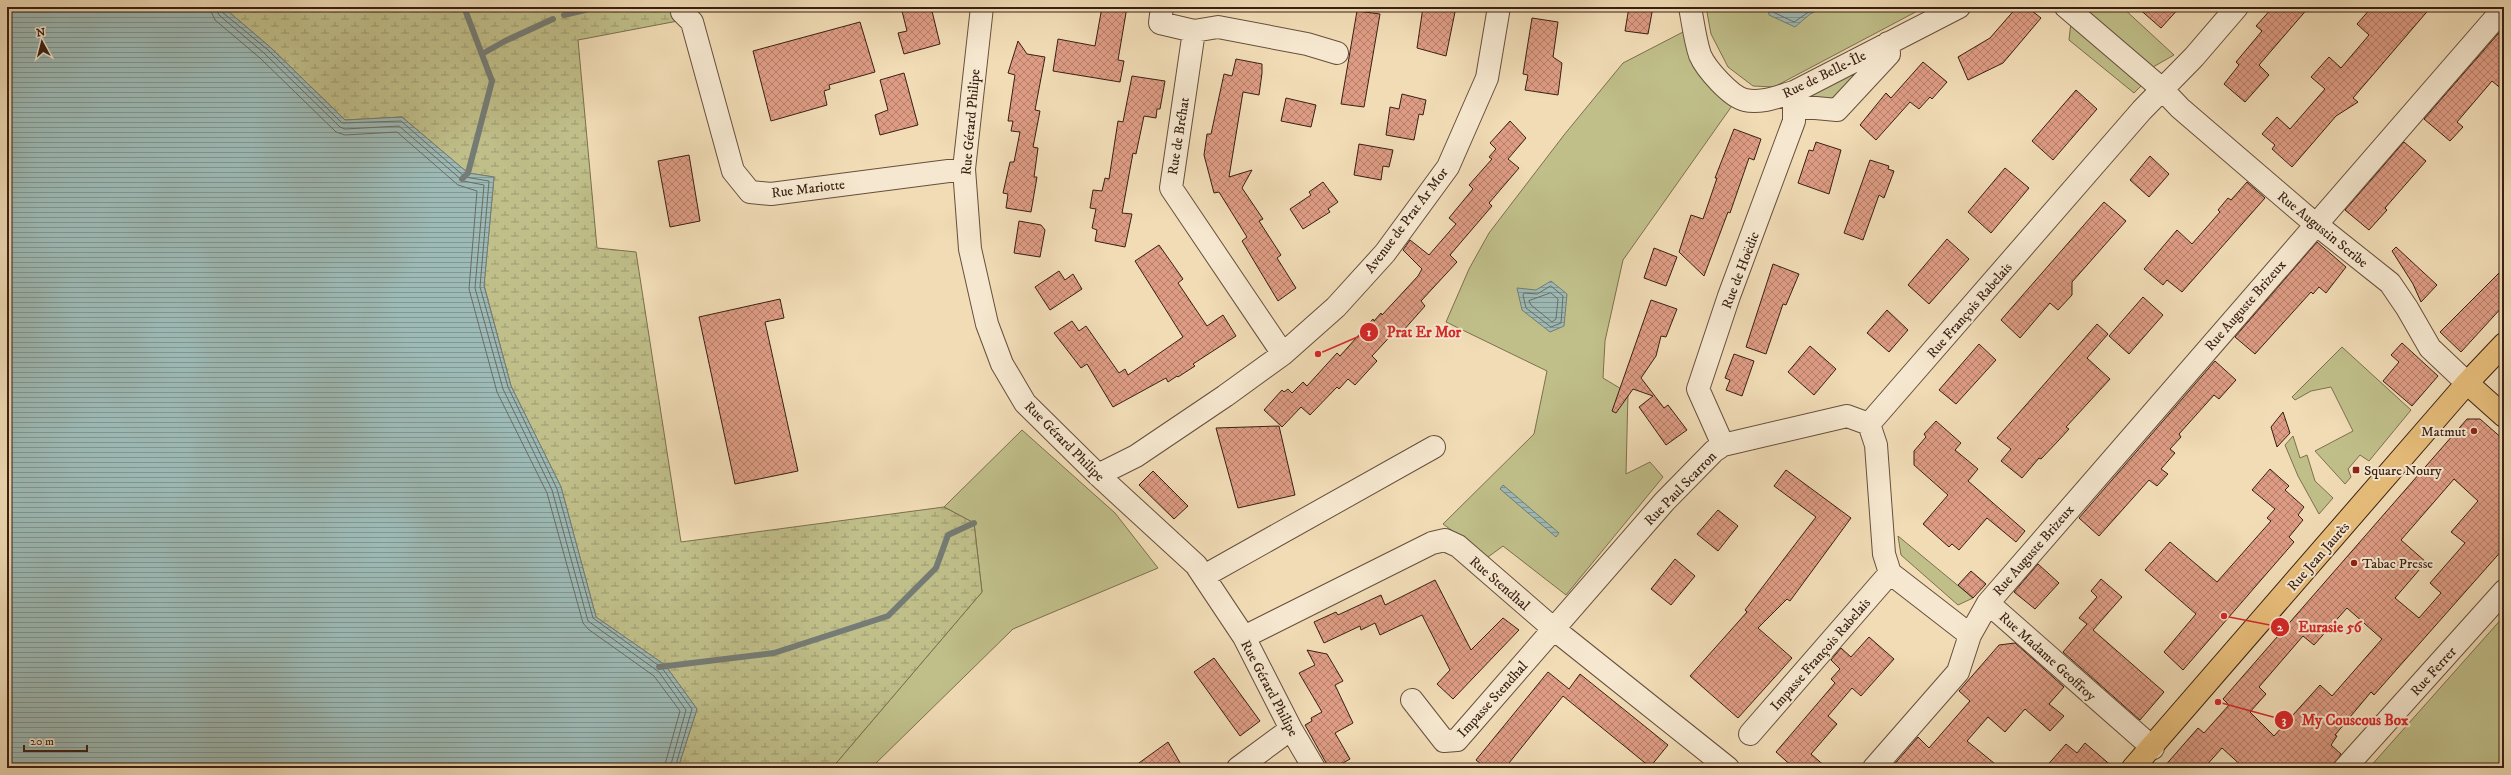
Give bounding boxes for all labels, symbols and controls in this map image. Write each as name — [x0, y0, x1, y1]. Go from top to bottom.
north arrow — [22, 22, 62, 62]
text: N — [36, 26, 46, 41]
street label: Rue de Belle-Île — [1780, 47, 1869, 103]
street label: Rue Gérard Philipe — [957, 68, 985, 176]
street label: Rue de Bréhat — [1164, 96, 1194, 176]
street label: Avenue de Prat Ar Mor — [1361, 164, 1453, 277]
street label: Rue Mariotte — [770, 176, 846, 202]
street label: Rue Augustin Scribe — [2273, 188, 2372, 272]
street label: Rue de Hoëdic — [1718, 229, 1764, 312]
street label: Rue Auguste Brizeux — [2201, 256, 2290, 355]
street label: Rue François Rabelais — [1923, 259, 2017, 362]
callout: Prat Er Mor — [1359, 319, 1469, 346]
text: Prat Er Mor — [1387, 323, 1462, 342]
text: 1 — [1367, 325, 1372, 340]
street label: Rue Gérard Philipe — [1020, 398, 1108, 486]
place label: Matmut — [2421, 423, 2467, 441]
marker: Matmut — [2469, 426, 2479, 436]
street label: Rue Paul Scarron — [1641, 447, 1721, 530]
place label: Square Noury — [2364, 462, 2442, 480]
marker: Square Noury — [2351, 465, 2361, 475]
street label: Rue Auguste Brizeux — [1989, 501, 2078, 600]
street label: Rue Jean Jaurès — [2284, 518, 2354, 595]
street label: Rue Stendhal — [1465, 553, 1534, 615]
place label: Tabac Presse — [2362, 555, 2433, 573]
marker: Tabac Presse — [2349, 558, 2359, 568]
street label: Impasse François Rabelais — [1767, 594, 1875, 715]
street label: Rue Madame Geoffroy — [1995, 608, 2100, 705]
callout: Eurasie 56 — [2270, 613, 2370, 640]
text: Eurasie 56 — [2298, 618, 2363, 637]
text: 2 — [2277, 620, 2284, 635]
street label: Rue Gérard Philipe — [1236, 637, 1302, 740]
street label: Rue Ferrer — [2407, 643, 2461, 700]
street label: Impasse Stendhal — [1454, 657, 1532, 742]
callout: My Couscous Box — [2274, 707, 2416, 734]
text: My Couscous Box — [2302, 711, 2409, 730]
text: 3 — [2282, 713, 2287, 728]
scale bar — [24, 727, 87, 753]
text: 20 m — [30, 734, 54, 749]

